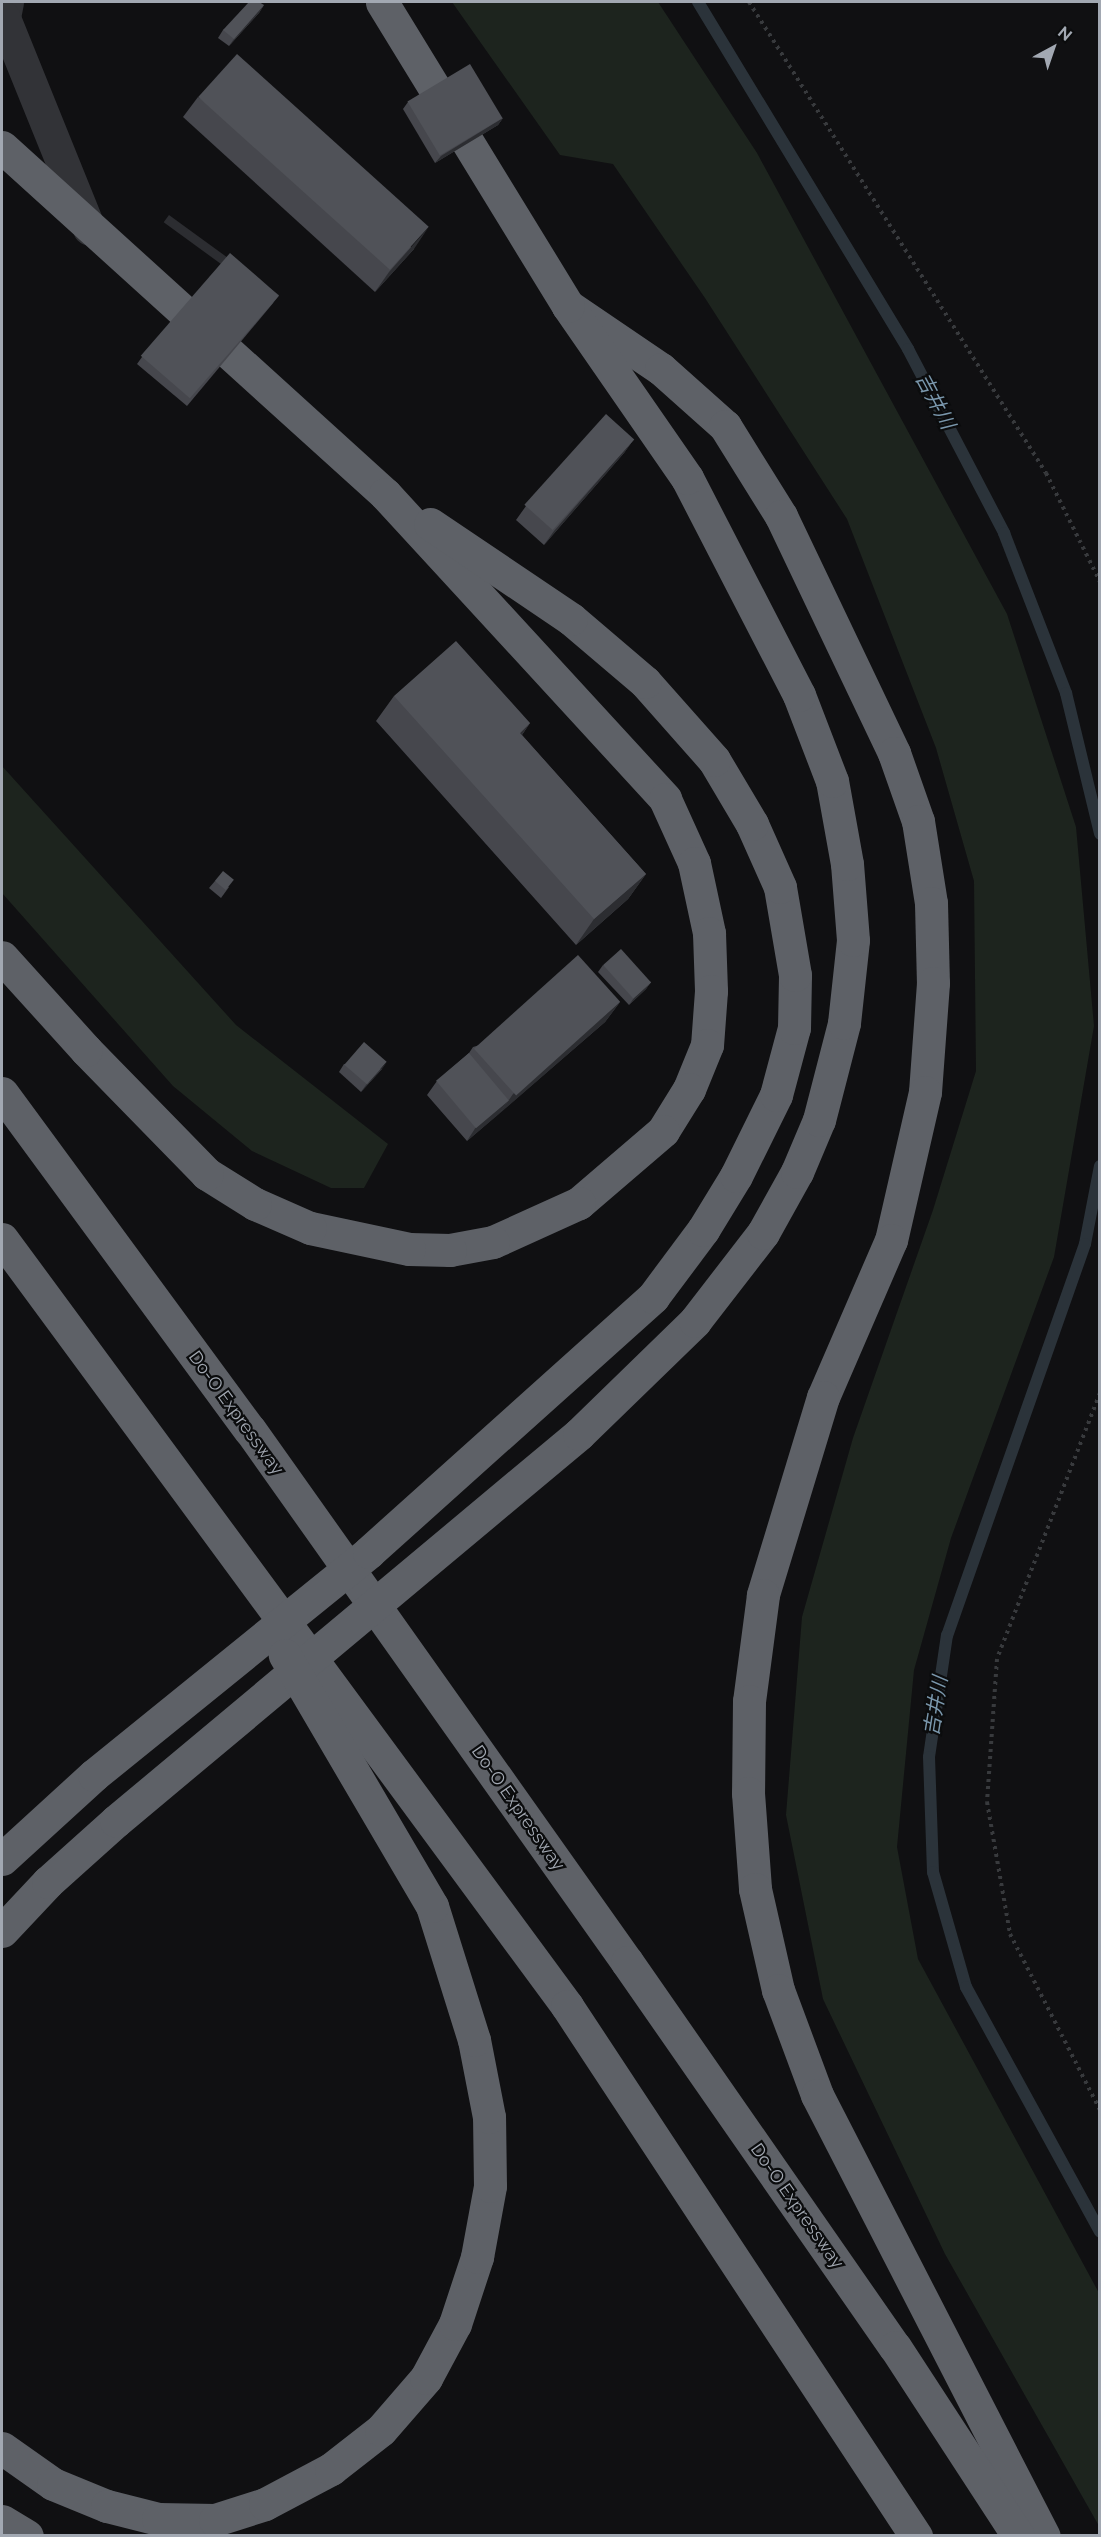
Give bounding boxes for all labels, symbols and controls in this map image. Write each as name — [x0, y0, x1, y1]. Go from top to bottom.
north arrow — [1023, 18, 1083, 78]
text: N — [1054, 23, 1076, 45]
water label: 吉井川 — [910, 369, 960, 433]
street label: Do-O Expressway — [184, 1347, 288, 1479]
water label: 吉井川 — [919, 1674, 953, 1738]
street label: Do-O Expressway — [467, 1741, 569, 1875]
street label: Do-O Expressway — [746, 2139, 848, 2273]

